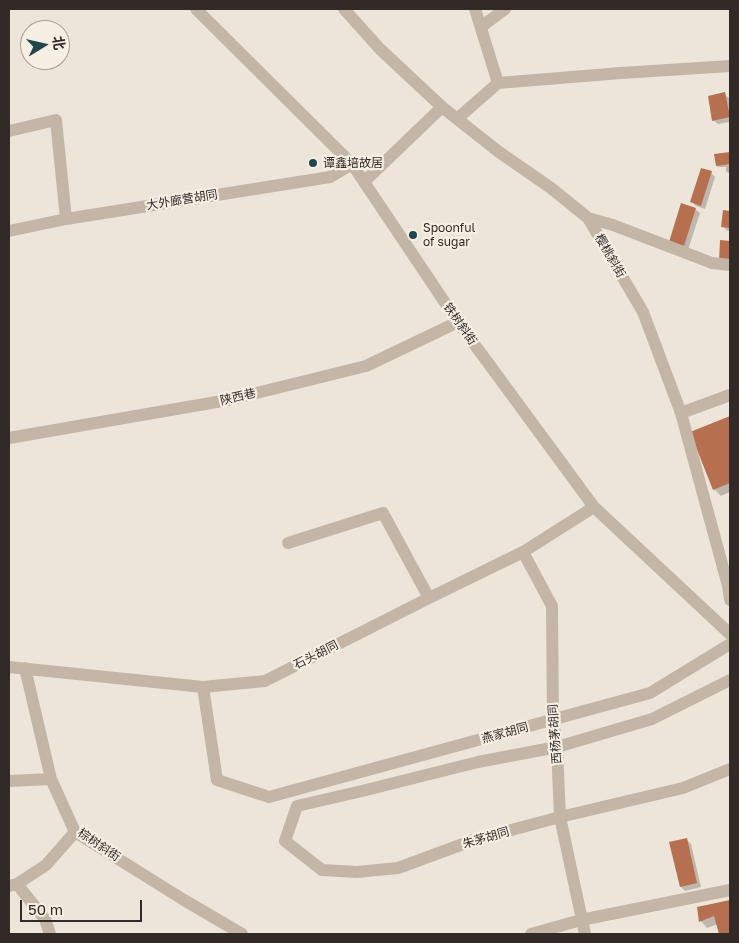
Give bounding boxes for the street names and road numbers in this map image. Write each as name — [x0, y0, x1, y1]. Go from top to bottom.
street label: 大外廊营胡同 — [145, 187, 219, 213]
street label: 樱桃斜街 — [592, 232, 628, 280]
street label: 铁树斜街 — [440, 300, 480, 348]
street label: 陕西巷 — [219, 386, 257, 408]
street label: 石头胡同 — [291, 638, 341, 672]
street label: 西杨茅胡同 — [546, 704, 564, 764]
street label: 燕家胡同 — [480, 720, 530, 746]
street label: 朱茅胡同 — [461, 824, 511, 852]
street label: 棕树斜街 — [75, 826, 123, 864]

